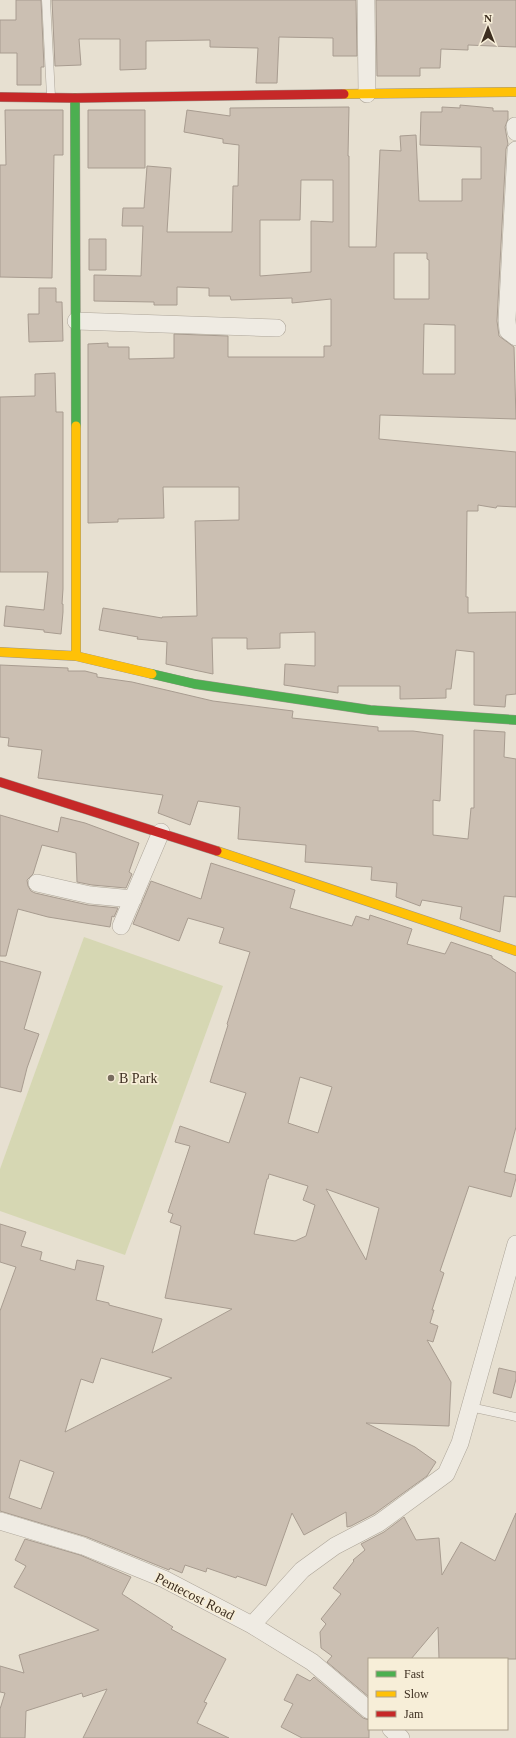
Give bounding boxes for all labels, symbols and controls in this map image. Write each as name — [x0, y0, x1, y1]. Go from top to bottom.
north arrow — [468, 8, 508, 48]
text: N — [484, 12, 492, 24]
place label: B Park — [119, 1071, 158, 1086]
marker: B Park — [106, 1073, 116, 1083]
street label: Pentecost Road — [153, 1570, 237, 1623]
legend — [368, 1658, 508, 1730]
text: Fast — [404, 1667, 425, 1681]
text: Slow — [404, 1687, 429, 1701]
text: Jam — [404, 1707, 424, 1721]

